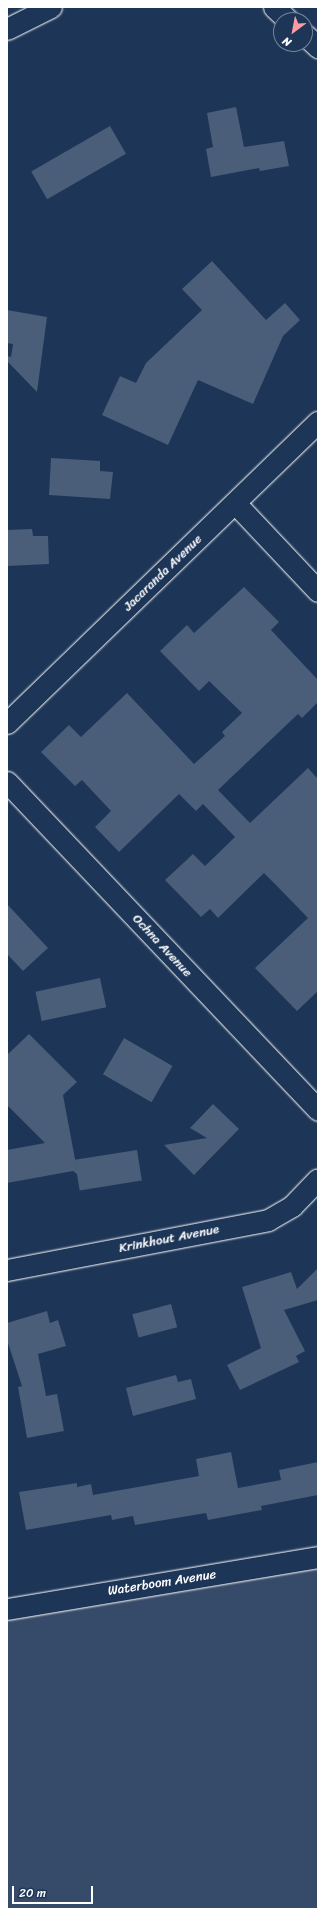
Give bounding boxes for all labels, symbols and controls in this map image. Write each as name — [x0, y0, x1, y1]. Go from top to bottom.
north arrow — [273, 12, 313, 52]
text: N — [279, 32, 295, 52]
street label: Jacaranda Avenue — [121, 532, 205, 614]
street label: Ochna Avenue — [129, 911, 195, 981]
street label: Krinkhout Avenue — [118, 1222, 220, 1256]
street label: Waterboom Avenue — [107, 1567, 217, 1599]
scale bar — [14, 1878, 95, 1904]
text: 20 m — [19, 1882, 46, 1904]

